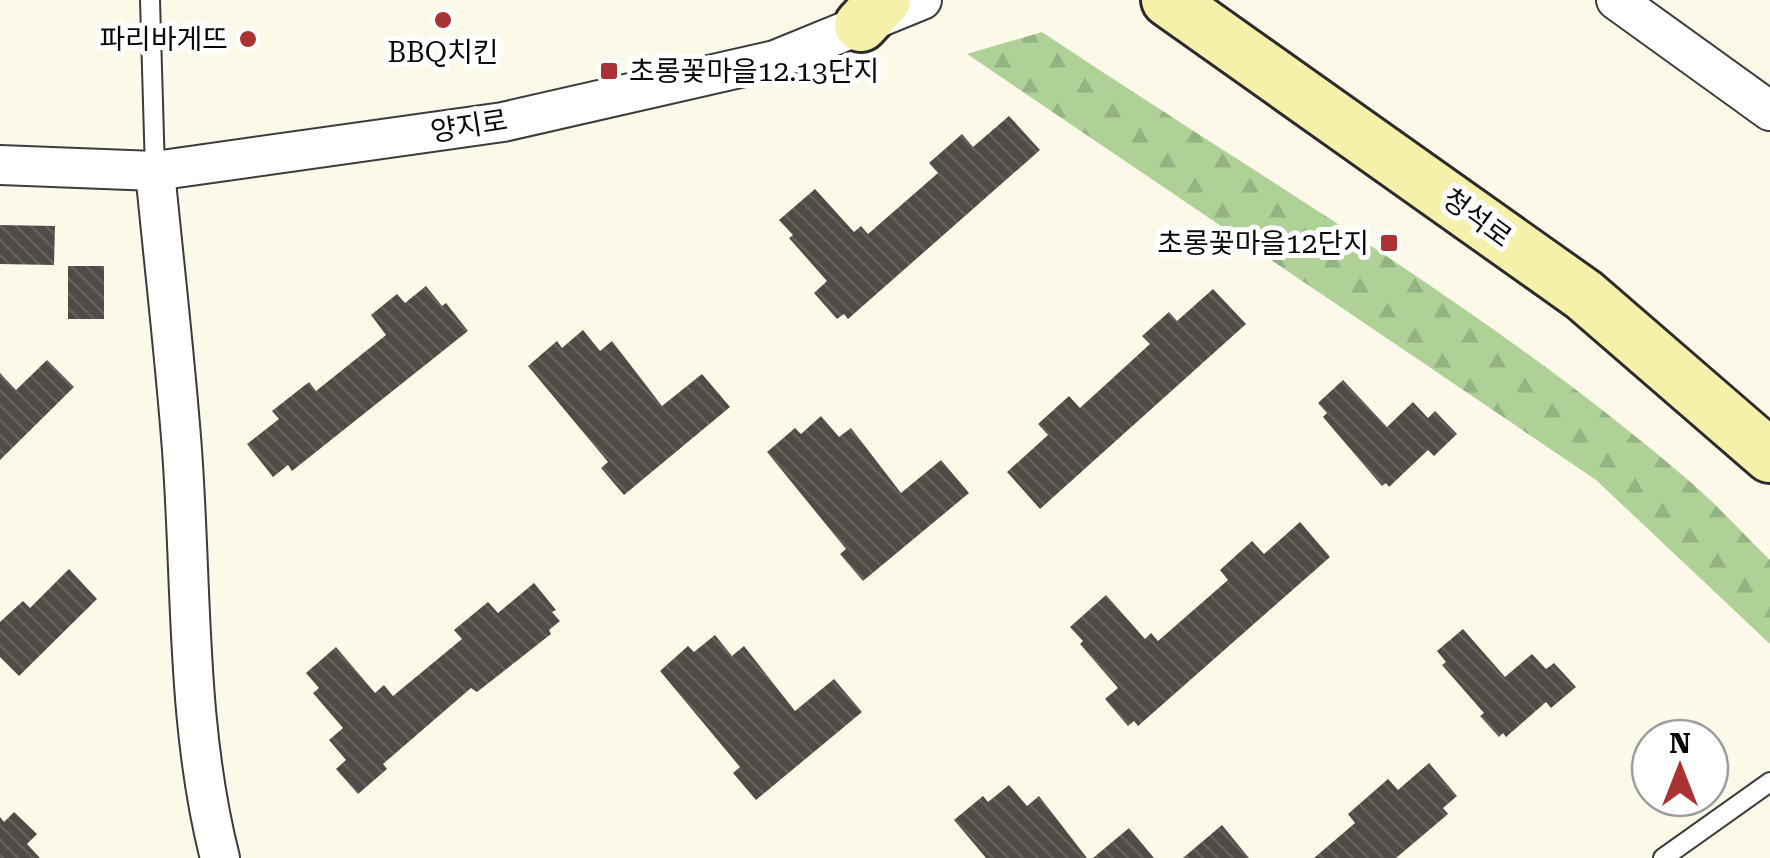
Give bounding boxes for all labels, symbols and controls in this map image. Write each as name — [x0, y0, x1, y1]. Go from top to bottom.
marker: BBQ치킨 — [432, 9, 454, 31]
place label: 파리바게뜨 — [99, 23, 228, 56]
marker: 파리바게뜨 — [237, 28, 259, 50]
place label: BBQ치킨 — [387, 36, 499, 69]
place label: 초롱꽃마을12.13단지 — [629, 55, 879, 88]
marker: 초롱꽃마을12.13단지 — [598, 60, 620, 82]
street label: 양지로 — [428, 104, 510, 148]
street label: 청석로 — [1436, 182, 1518, 254]
place label: 초롱꽃마을12단지 — [1157, 227, 1369, 260]
marker: 초롱꽃마을12단지 — [1378, 232, 1400, 254]
north arrow — [1630, 718, 1730, 818]
text: N — [1669, 727, 1691, 760]

